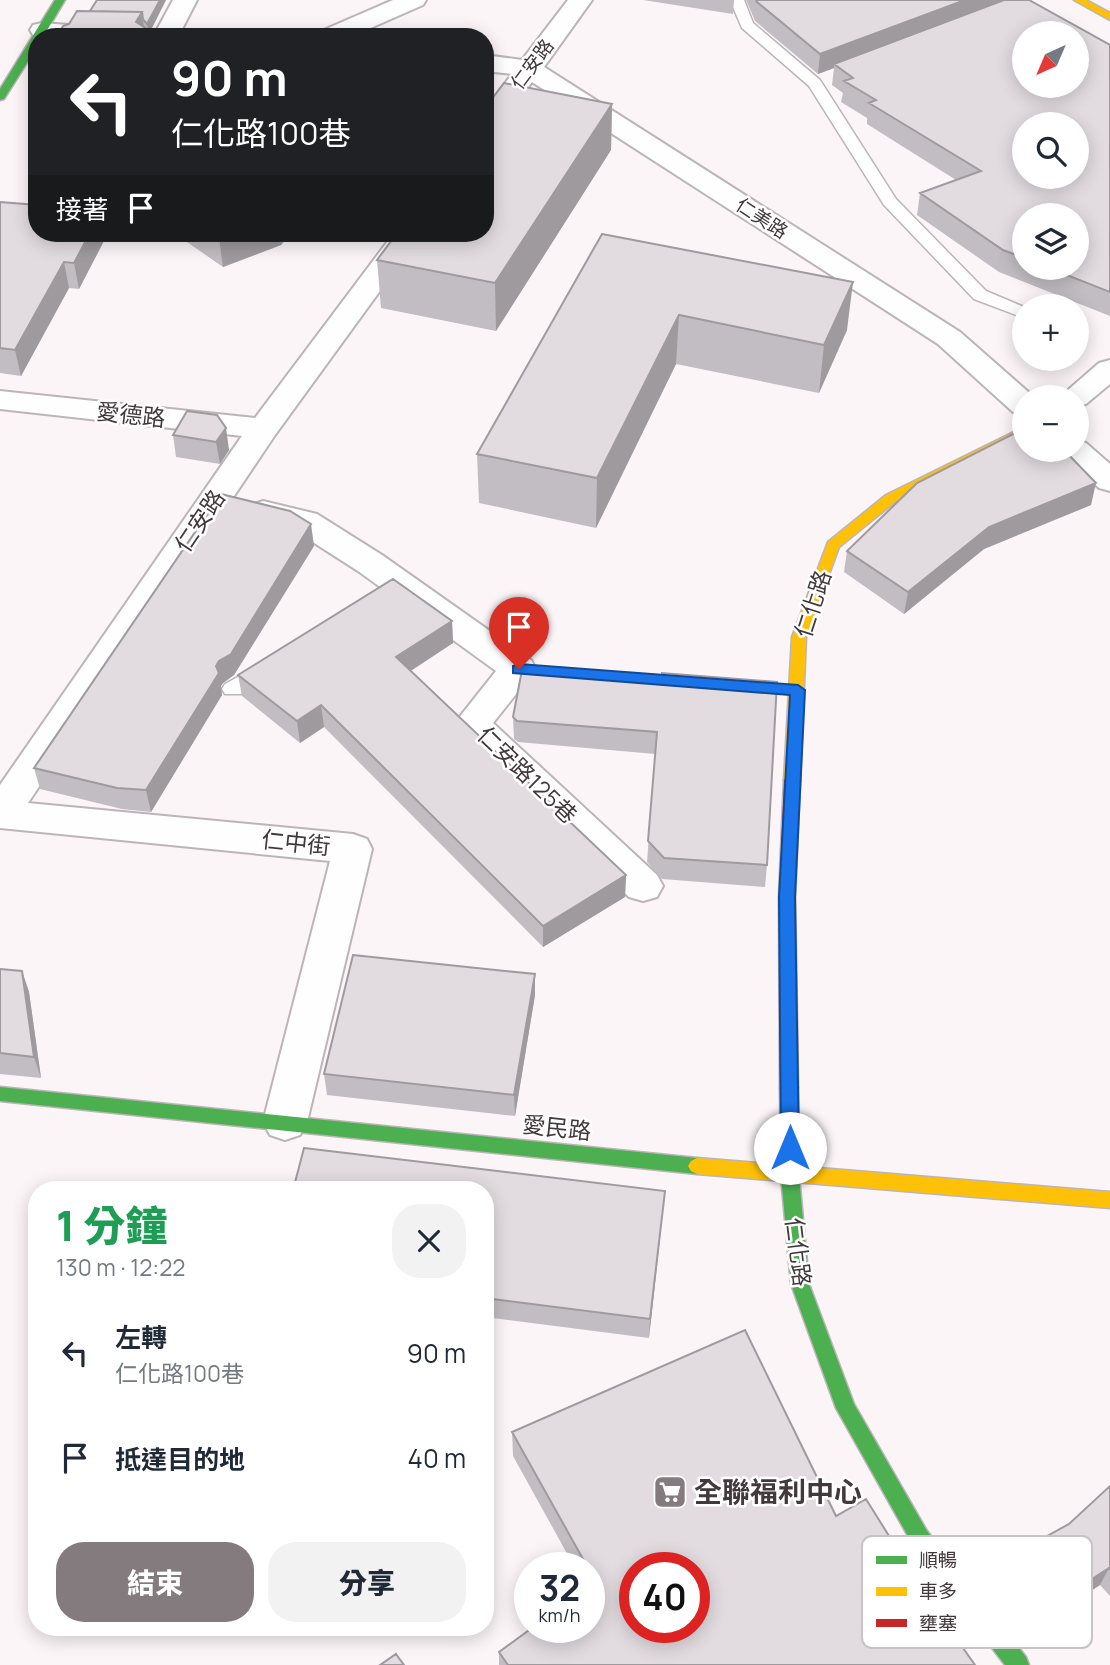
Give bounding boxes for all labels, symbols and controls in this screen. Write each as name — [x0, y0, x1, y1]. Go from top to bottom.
north arrow — [1012, 21, 1088, 98]
map controls — [1012, 21, 1089, 462]
street label: 仁安路 — [504, 33, 560, 95]
text: 90 m — [171, 44, 288, 111]
icon: left — [56, 56, 147, 147]
text: 仁化路100巷 — [171, 111, 351, 155]
button: search — [1012, 112, 1089, 189]
icon: arrive — [122, 189, 160, 227]
text: 接著 — [56, 191, 108, 227]
street label: 仁美路 — [731, 192, 793, 244]
button: layers — [1012, 203, 1089, 280]
button: + — [1012, 294, 1089, 371]
button: − — [1012, 385, 1089, 462]
street label: 愛德路 — [95, 394, 167, 434]
street label: 仁安路 — [167, 483, 232, 558]
street label: 仁化路 — [786, 566, 838, 641]
pin — [489, 597, 549, 669]
icon: arrive — [500, 608, 538, 646]
street label: 仁安路125巷 — [471, 719, 585, 830]
street label: 仁中街 — [260, 822, 332, 862]
street label: 愛民路 — [521, 1107, 593, 1147]
position arrow — [753, 1111, 827, 1185]
text: 1 分鐘 — [56, 1196, 167, 1254]
button: close — [392, 1204, 466, 1278]
street label: 仁化路 — [779, 1216, 819, 1288]
text: 130 m · 12:22 — [56, 1251, 185, 1283]
text: 左轉 — [115, 1319, 167, 1355]
icon: left — [56, 1334, 94, 1372]
text: 90 m — [407, 1335, 466, 1371]
text: 仁化路100巷 — [115, 1357, 244, 1389]
icon: arrive — [56, 1439, 94, 1477]
text: 40 m — [408, 1440, 466, 1476]
text: 抵達目的地 — [115, 1441, 245, 1477]
place label: 全聯福利中心 — [694, 1472, 862, 1510]
supermarket icon: 全聯福利中心 — [651, 1473, 689, 1511]
legend — [862, 1536, 1092, 1648]
button: 結束 — [56, 1542, 254, 1622]
button: 分享 — [268, 1542, 466, 1622]
text: 順暢 — [919, 1547, 957, 1573]
speed limit sign: 40 — [619, 1552, 710, 1643]
text: 32 — [539, 1564, 580, 1612]
text: 車多 — [919, 1578, 957, 1604]
text: km/h — [539, 1603, 580, 1627]
text: 壅塞 — [919, 1610, 957, 1636]

